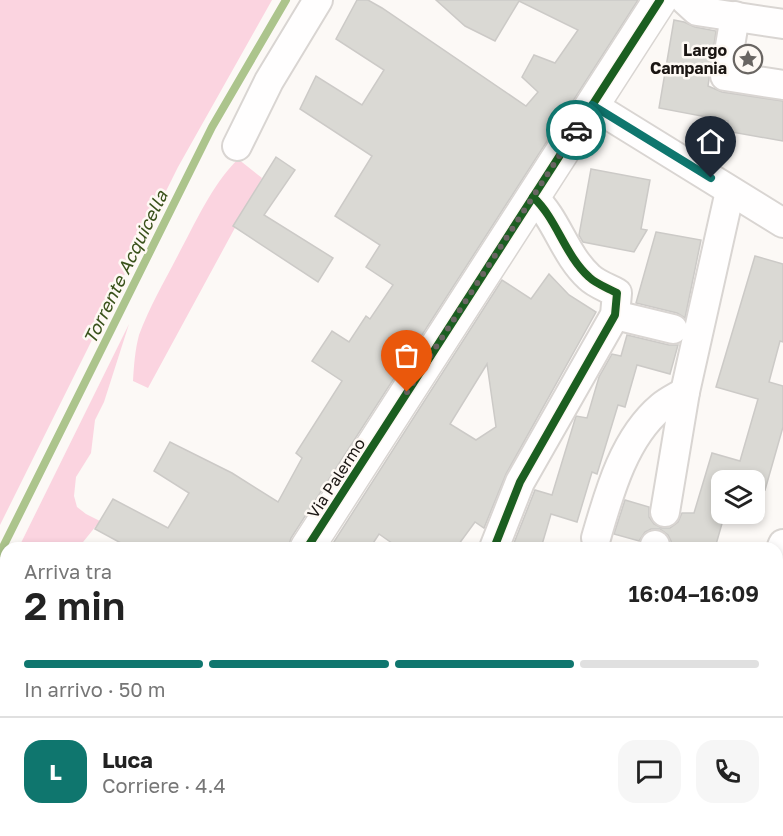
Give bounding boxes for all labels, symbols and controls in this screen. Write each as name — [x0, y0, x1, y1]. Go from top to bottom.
place label: Largo Campania — [650, 40, 727, 78]
place icon: Largo Campania — [732, 43, 764, 75]
courier — [546, 100, 606, 160]
icon: car — [560, 114, 593, 147]
pin — [685, 116, 736, 178]
icon: home — [694, 125, 727, 158]
water label: Torrente Acquicella — [78, 186, 172, 347]
pin — [381, 330, 432, 392]
icon: bag — [390, 339, 423, 372]
street label: Via Palermo — [303, 434, 369, 522]
map controls — [711, 470, 765, 524]
button: layers — [711, 470, 765, 524]
text: Arriva tra — [24, 559, 112, 583]
text: 16:04–16:09 — [628, 580, 759, 607]
text: 2 min — [24, 582, 125, 629]
text: In arrivo · 50 m — [24, 677, 165, 701]
button: chat — [618, 740, 681, 803]
button: phone — [696, 740, 759, 803]
text: Luca — [102, 746, 153, 773]
text: L — [49, 758, 62, 785]
text: Corriere · 4.4 — [102, 773, 226, 797]

